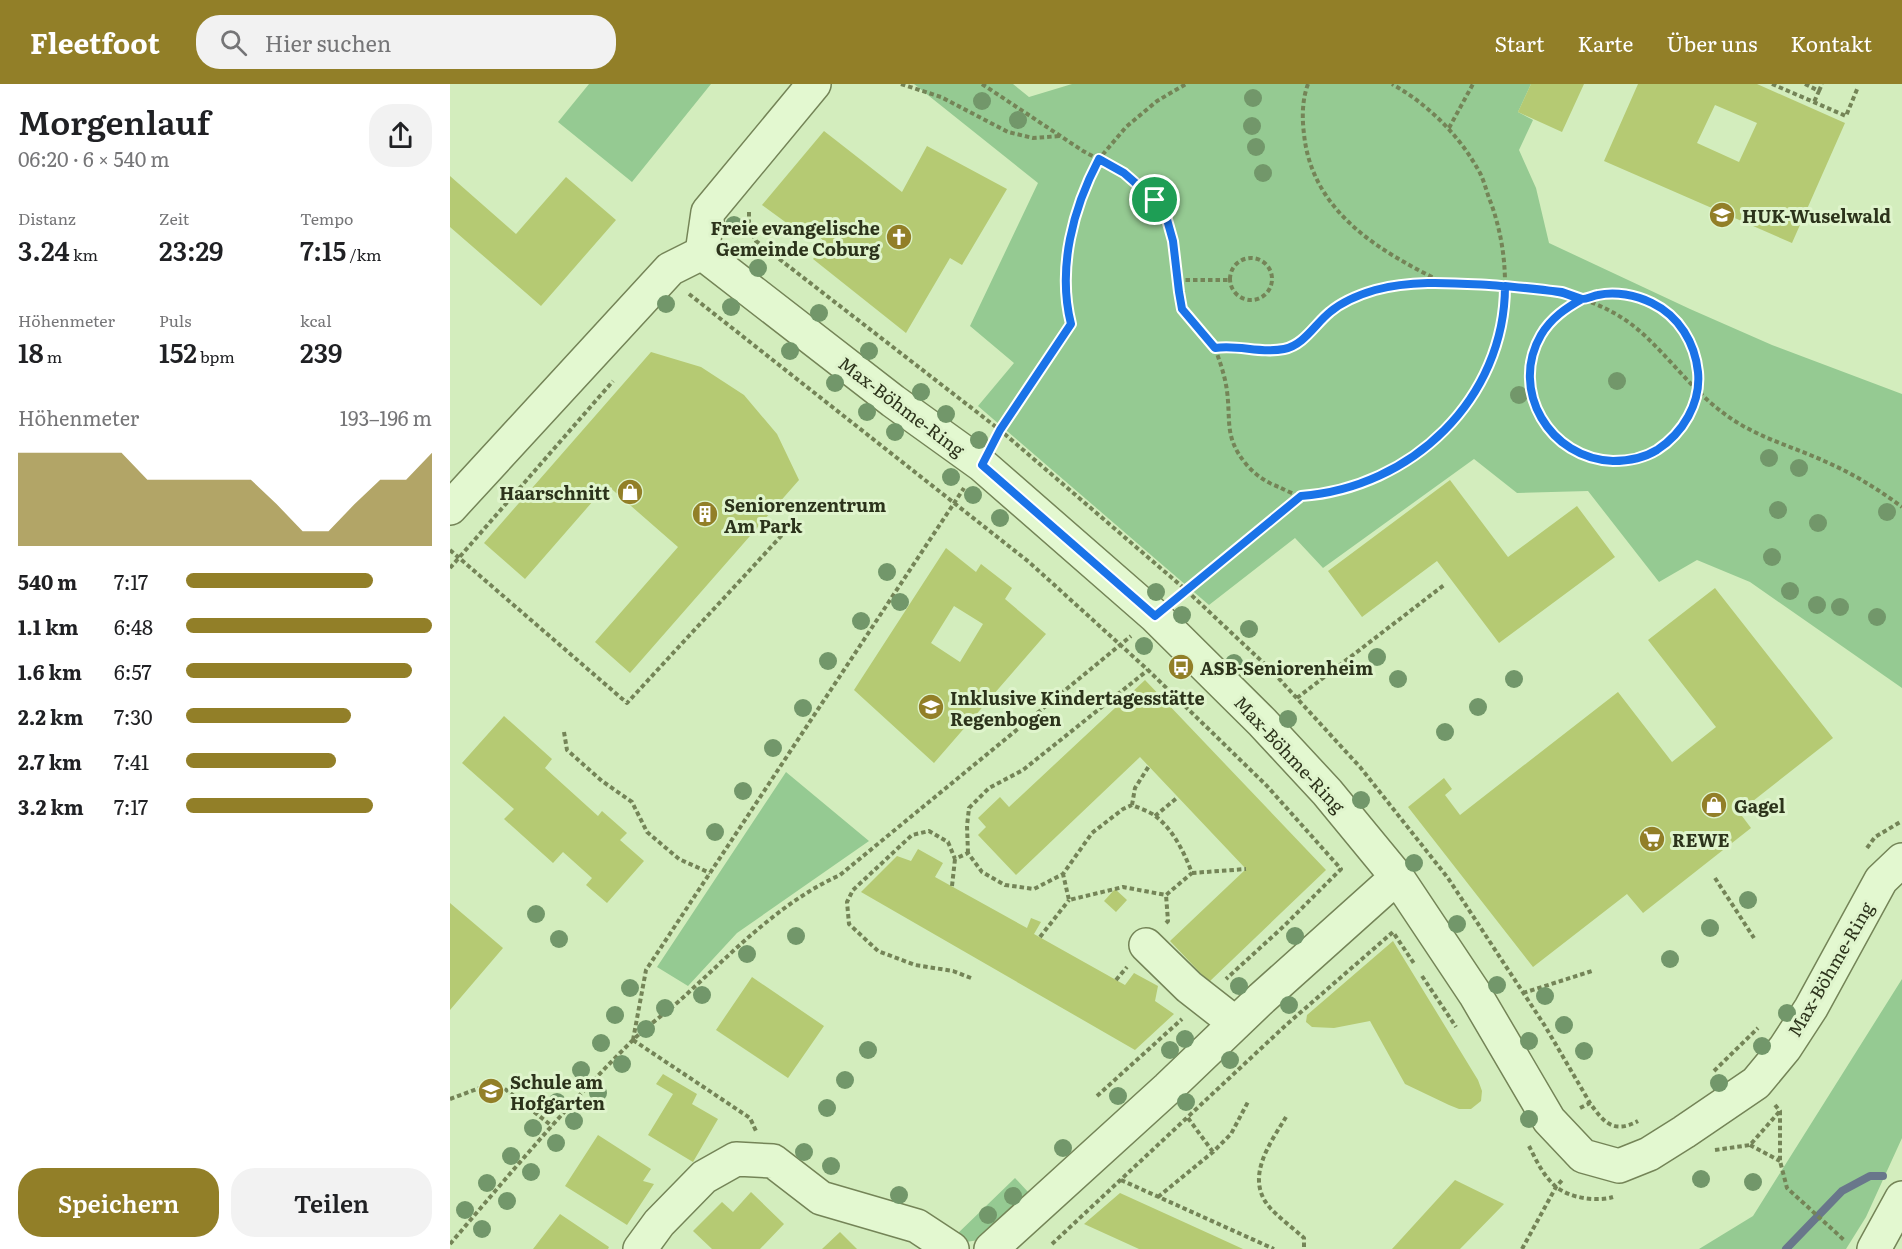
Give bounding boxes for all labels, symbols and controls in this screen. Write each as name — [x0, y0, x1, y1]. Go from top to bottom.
search box — [196, 15, 616, 69]
text: Fleetfoot — [30, 21, 160, 63]
icon: search — [217, 26, 250, 59]
text: Hier suchen — [265, 26, 391, 59]
text: Start — [1494, 27, 1545, 58]
text: Karte — [1578, 27, 1633, 58]
text: Über uns — [1666, 27, 1757, 58]
text: Kontakt — [1790, 27, 1872, 58]
text: Morgenlauf — [18, 96, 210, 145]
button: share — [369, 104, 432, 167]
text: 06:20 · 6 × 540 m — [18, 143, 170, 173]
pin — [1129, 174, 1180, 225]
icon: arrive — [1138, 183, 1171, 216]
school or university icon: HUK-Wuselwald — [1707, 200, 1737, 230]
place label: HUK-Wuselwald — [1742, 202, 1891, 229]
text: Distanz — [18, 206, 76, 230]
text: Zeit — [159, 206, 189, 230]
text: Tempo — [300, 206, 353, 230]
place label: Freie evangelische Gemeinde Coburg — [710, 214, 881, 262]
church icon: Freie evangelische Gemeinde Coburg — [884, 222, 914, 252]
text: 3.24 — [18, 230, 70, 269]
text: 23:29 — [159, 230, 223, 269]
text: 7:15 — [300, 230, 346, 269]
text: km — [70, 242, 98, 266]
text: /km — [346, 242, 382, 266]
text: Höhenmeter — [18, 308, 115, 332]
text: Puls — [159, 308, 191, 332]
text: kcal — [300, 308, 332, 332]
text: 18 — [18, 332, 44, 371]
text: 152 — [159, 332, 197, 371]
text: 239 — [300, 332, 342, 371]
text: m — [44, 344, 62, 368]
text: bpm — [197, 344, 235, 368]
street label: Max-Böhme-Ring — [833, 349, 972, 463]
text: Höhenmeter — [18, 402, 139, 432]
text: 193–196 m — [340, 402, 432, 432]
shop icon: Haarschnitt — [615, 477, 645, 507]
place label: Haarschnitt — [499, 479, 610, 506]
place label: Seniorenzentrum Am Park — [724, 491, 886, 539]
building icon: Seniorenzentrum Am Park — [690, 499, 720, 529]
text: 540 m — [18, 566, 77, 596]
text: 7:17 — [114, 566, 148, 596]
text: 1.1 km — [18, 611, 78, 641]
text: 6:48 — [114, 611, 153, 641]
bus stop icon: ASB-Seniorenheim — [1166, 652, 1196, 682]
place label: ASB-Seniorenheim — [1200, 654, 1373, 681]
text: 1.6 km — [18, 656, 82, 686]
text: 6:57 — [114, 656, 152, 686]
place label: Inklusive Kindertagesstätte Regenbogen — [950, 684, 1205, 732]
street label: Max-Böhme-Ring — [1228, 689, 1352, 819]
school or university icon: Inklusive Kindertagesstätte Regenbogen — [916, 692, 946, 722]
text: 2.2 km — [18, 701, 83, 731]
text: 7:30 — [114, 701, 153, 731]
text: 2.7 km — [18, 746, 82, 776]
text: 7:41 — [114, 746, 149, 776]
shop icon: Gagel — [1699, 790, 1729, 820]
text: 3.2 km — [18, 791, 84, 821]
text: 7:17 — [114, 791, 148, 821]
place label: Gagel — [1734, 792, 1786, 819]
supermarket icon: REWE — [1637, 824, 1667, 854]
place label: REWE — [1672, 826, 1729, 853]
street label: Max-Böhme-Ring — [1780, 896, 1880, 1042]
place label: Schule am Hofgarten — [510, 1068, 605, 1116]
school or university icon: Schule am Hofgarten — [476, 1076, 506, 1106]
button: Speichern — [18, 1168, 219, 1237]
button: Teilen — [231, 1168, 432, 1237]

